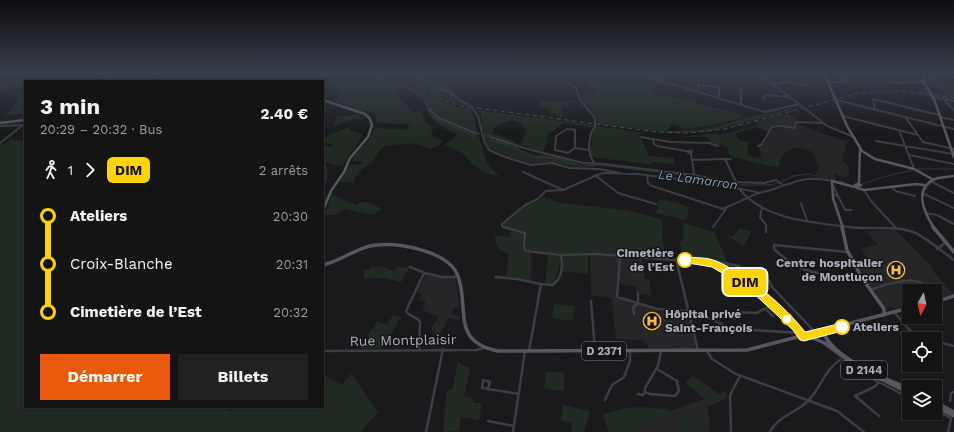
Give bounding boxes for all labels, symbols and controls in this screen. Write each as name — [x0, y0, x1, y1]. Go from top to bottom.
text: 3 min — [40, 94, 100, 119]
text: 2.40 € — [261, 105, 308, 123]
text: 20:29 – 20:32 · Bus — [40, 122, 162, 137]
icon: walk — [40, 159, 62, 181]
icon: forward — [79, 159, 101, 181]
text: DIM — [115, 162, 142, 178]
text: 1 — [68, 163, 73, 178]
text: 2 arrêts — [259, 163, 308, 178]
water label: Le Lamarron — [657, 166, 739, 193]
text: Ateliers — [70, 207, 127, 225]
text: 20:30 — [273, 209, 308, 224]
place label: Cimetière de l’Est — [616, 246, 675, 274]
marker: Cimetière de l’Est — [677, 252, 693, 268]
text: Croix-Blanche — [70, 255, 173, 273]
place label: Centre hospitalier de Montluçon — [776, 256, 884, 284]
text: 20:31 — [276, 257, 308, 272]
hospital icon: Centre hospitalier de Montluçon — [886, 260, 906, 280]
line badge: DIM — [722, 269, 768, 295]
text: DIM — [731, 274, 759, 290]
north arrow — [902, 284, 942, 324]
map controls — [902, 284, 942, 420]
text: Cimetière de l’Est — [70, 303, 201, 321]
text: 20:32 — [273, 305, 308, 320]
place label: Hôpital privé Saint-François — [665, 307, 753, 335]
hospital icon: Hôpital privé Saint-François — [642, 311, 662, 331]
unlabelled marker — [781, 313, 793, 325]
marker: Ateliers — [834, 319, 850, 335]
place label: Ateliers — [853, 320, 899, 334]
street label: Rue Montplaisir — [349, 331, 457, 349]
button: locate — [902, 332, 942, 372]
road number: D 2371 — [582, 342, 626, 360]
button: Démarrer — [40, 354, 170, 400]
button: Billets — [178, 354, 308, 400]
road number: D 2144 — [841, 361, 887, 379]
button: layers — [902, 380, 942, 420]

